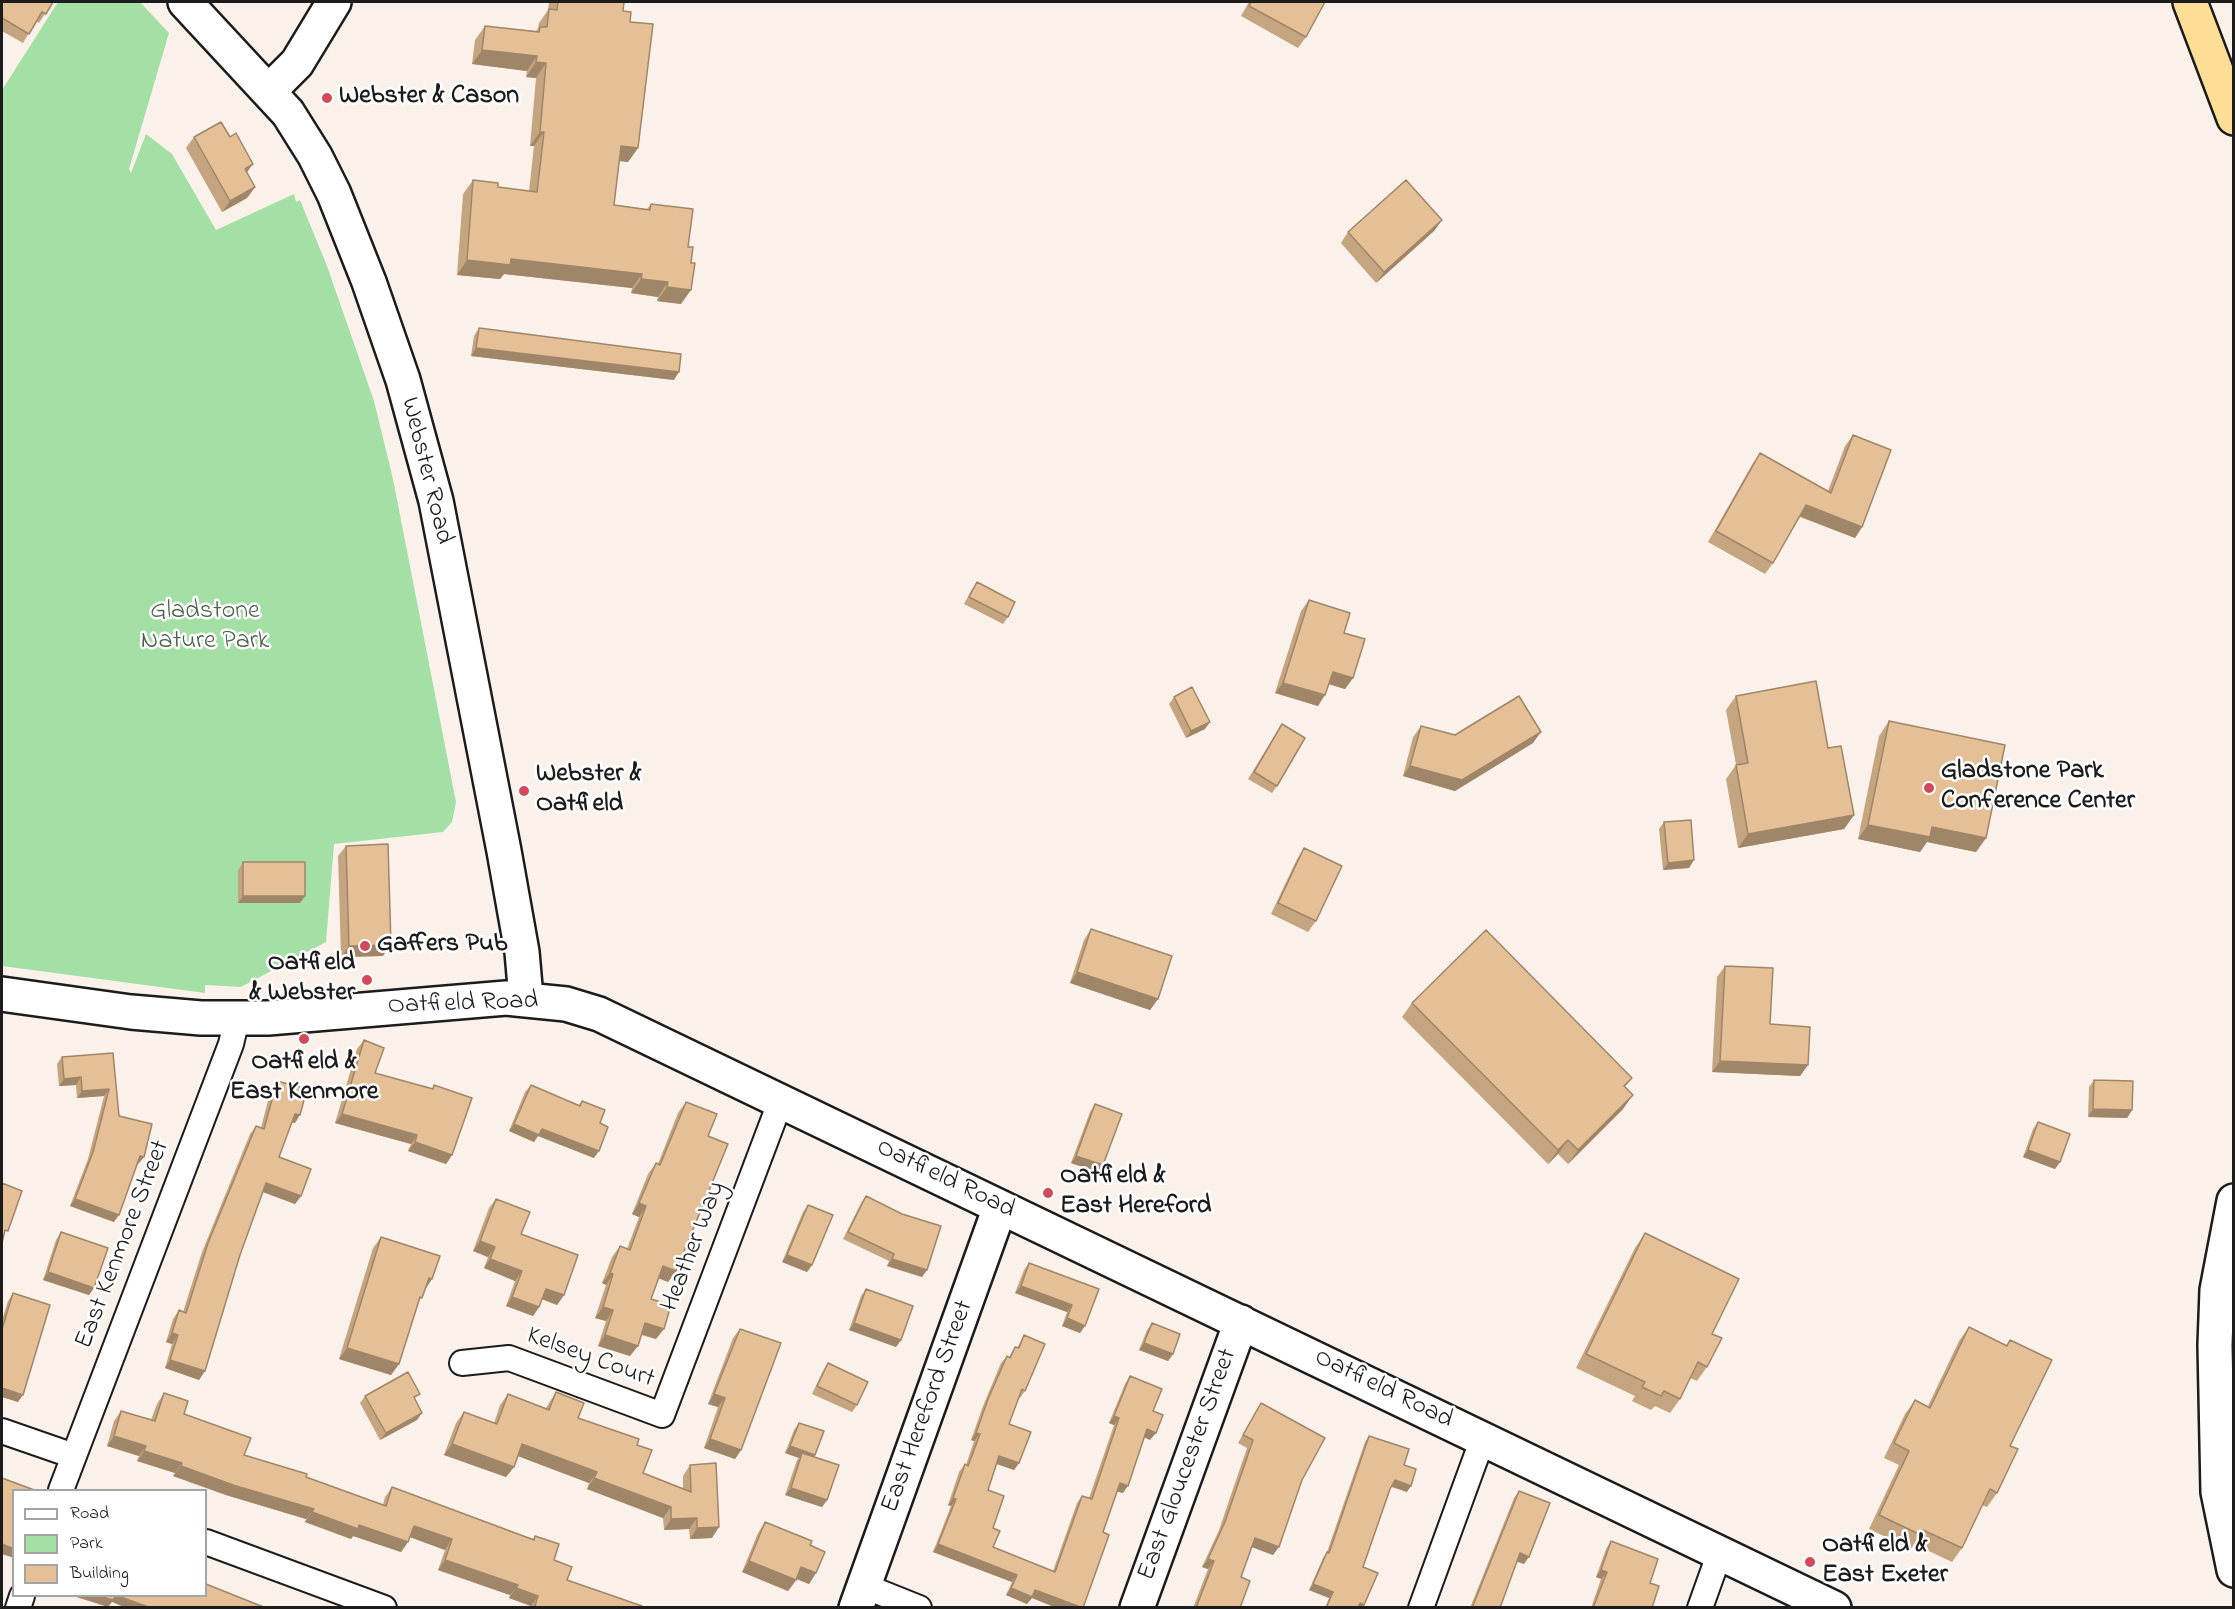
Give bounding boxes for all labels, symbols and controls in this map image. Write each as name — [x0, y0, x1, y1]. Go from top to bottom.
place label: Webster & Cason — [339, 82, 519, 114]
marker: Webster & Cason — [320, 91, 334, 105]
street label: Webster Road — [392, 394, 458, 548]
park label: Gladstone Nature Park — [141, 597, 269, 658]
place label: Gladstone Park Conference Center — [1941, 757, 2135, 819]
place label: Webster & Oatfield — [536, 760, 642, 822]
marker: Gladstone Park Conference Center — [1922, 781, 1936, 795]
marker: Webster & Oatfield — [517, 784, 531, 798]
place label: Gaffers Pub — [377, 930, 507, 962]
marker: Gaffers Pub — [358, 939, 372, 953]
place label: Oatfield & Webster — [249, 949, 355, 1011]
marker: Oatfield & Webster — [360, 973, 374, 987]
street label: Oatfield Road — [387, 987, 539, 1023]
marker: Oatfield & East Kenmore — [297, 1032, 311, 1046]
place label: Oatfield & East Kenmore — [230, 1048, 378, 1110]
street label: Oatfield Road — [871, 1133, 1019, 1227]
street label: East Kenmore Street — [70, 1136, 178, 1354]
place label: Oatfield & East Hereford — [1060, 1162, 1211, 1224]
street label: Heather Way — [656, 1178, 734, 1316]
marker: Oatfield & East Hereford — [1041, 1186, 1055, 1200]
street label: East Hereford Street — [876, 1297, 982, 1517]
street label: Kelsey Court — [522, 1321, 658, 1397]
street label: Oatfield Road — [1309, 1343, 1457, 1437]
street label: East Gloucester Street — [1133, 1345, 1245, 1585]
legend — [12, 1489, 207, 1597]
text: Road — [70, 1501, 109, 1527]
text: Park — [70, 1531, 103, 1557]
place label: Oatfield & East Exeter — [1822, 1531, 1948, 1592]
marker: Oatfield & East Exeter — [1803, 1555, 1817, 1569]
text: Building — [70, 1561, 129, 1587]

